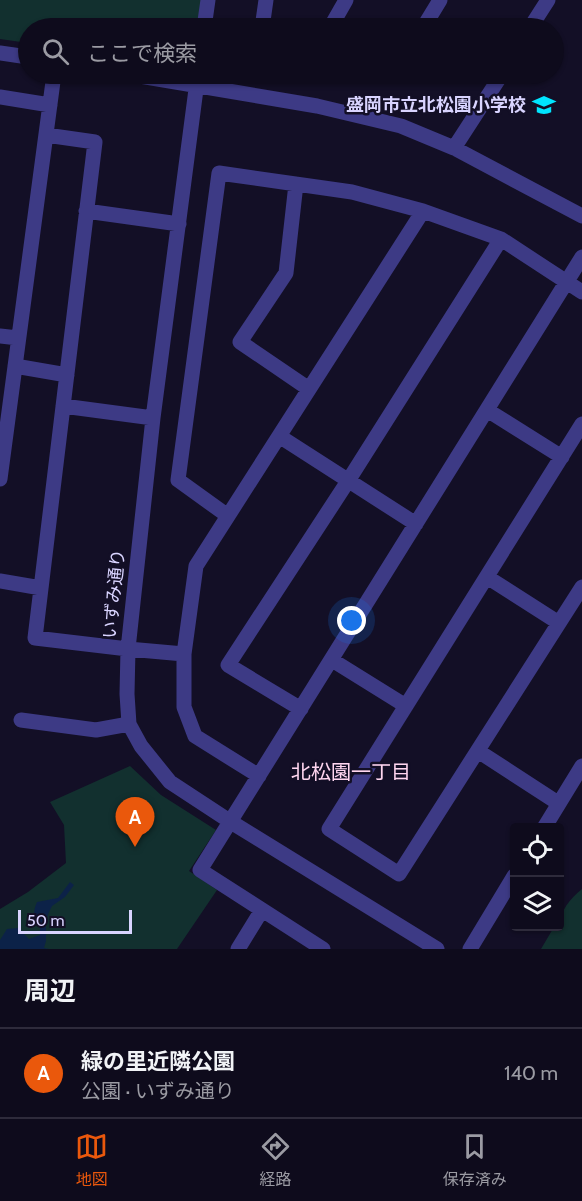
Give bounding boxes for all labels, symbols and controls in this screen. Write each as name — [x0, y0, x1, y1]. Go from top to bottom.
search box — [18, 18, 564, 84]
icon: search — [39, 35, 72, 68]
text: ここで検索 — [87, 40, 197, 67]
school or university icon: 盛岡市立北松園小学校 — [531, 92, 557, 118]
place label: 盛岡市立北松園小学校 — [346, 94, 526, 116]
street label: いずみ通り — [98, 548, 130, 640]
your location — [337, 606, 366, 635]
district label: 北松園一丁目 — [291, 760, 411, 784]
pin: A — [116, 798, 154, 847]
map controls — [510, 823, 564, 931]
button: locate — [510, 823, 564, 877]
button: layers — [510, 877, 564, 931]
scale bar — [18, 907, 132, 934]
text: 50 m — [27, 911, 64, 930]
text: 周辺 — [24, 975, 76, 1007]
text: 緑の里近隣公園 — [81, 1048, 235, 1075]
text: A — [37, 1061, 50, 1085]
text: 140 m — [504, 1061, 558, 1085]
text: 公園 · いずみ通り — [81, 1079, 235, 1103]
tab: 地図 — [75, 1130, 108, 1190]
tab: 経路 — [259, 1130, 292, 1190]
tab: 保存済み — [443, 1130, 507, 1190]

